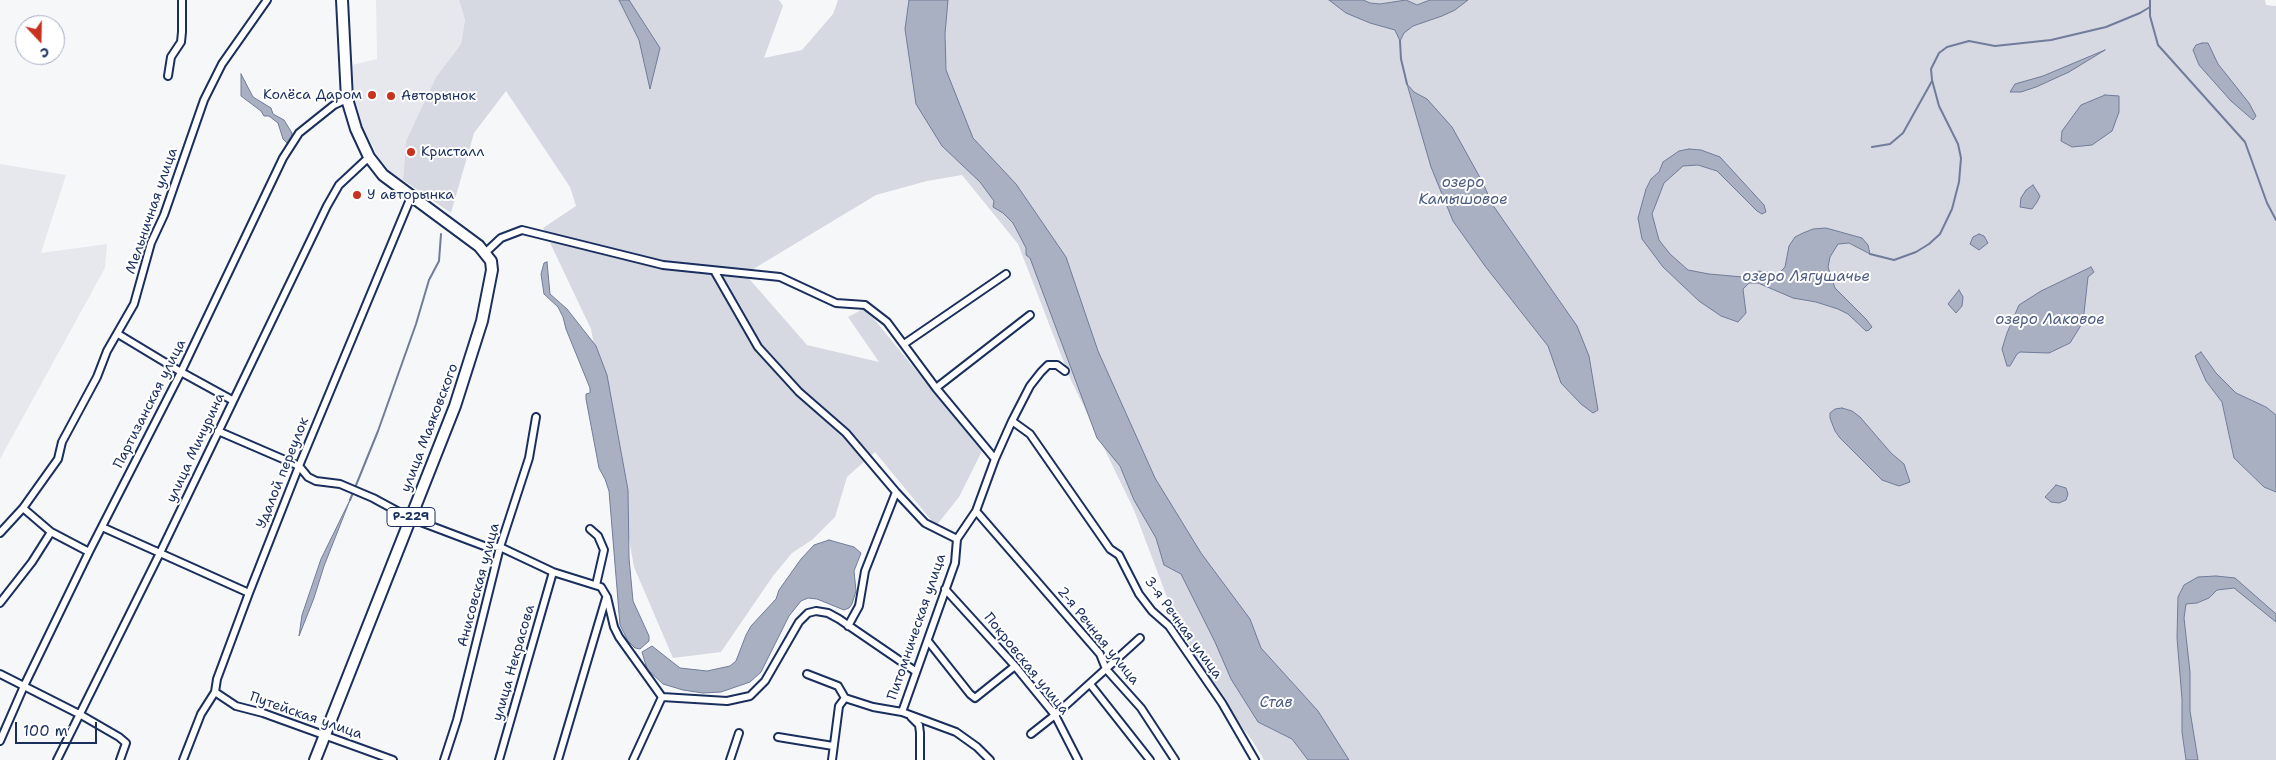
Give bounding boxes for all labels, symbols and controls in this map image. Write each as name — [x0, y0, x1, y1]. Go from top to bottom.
north arrow — [15, 15, 65, 65]
text: С — [38, 43, 52, 63]
place label: Колёса Даром — [263, 87, 362, 103]
place label: Авторынок — [401, 88, 476, 104]
marker: Колёса Даром — [366, 89, 378, 101]
marker: Авторынок — [385, 90, 397, 102]
place label: Кристалл — [421, 144, 484, 160]
street label: Мельничная улица — [123, 146, 181, 276]
marker: Кристалл — [405, 146, 417, 158]
water label: озеро Камышовое — [1418, 174, 1508, 209]
place label: У авторынка — [367, 187, 454, 203]
marker: У авторынка — [351, 189, 363, 201]
water label: озеро Лягушачье — [1742, 268, 1870, 286]
water label: озеро Лаковое — [1995, 311, 2105, 329]
street label: Партизанская улица — [110, 337, 190, 471]
street label: улица Маяковского — [398, 361, 462, 495]
street label: улица Мичурина — [163, 391, 229, 505]
street label: Удалой переулок — [253, 415, 313, 531]
road number: Р-229 — [387, 508, 435, 526]
street label: Анисовская улица — [454, 521, 504, 649]
street label: Питомническая улица — [884, 552, 950, 702]
street label: 3-я Речная улица — [1140, 574, 1226, 682]
street label: 2-я Речная улица — [1053, 584, 1143, 688]
street label: улица Некрасова — [489, 603, 539, 723]
street label: Покровская улица — [980, 610, 1072, 718]
street label: Путейская улица — [248, 689, 364, 743]
water label: Став — [1260, 694, 1292, 712]
scale bar — [18, 712, 100, 744]
text: 100 m — [23, 721, 68, 741]

